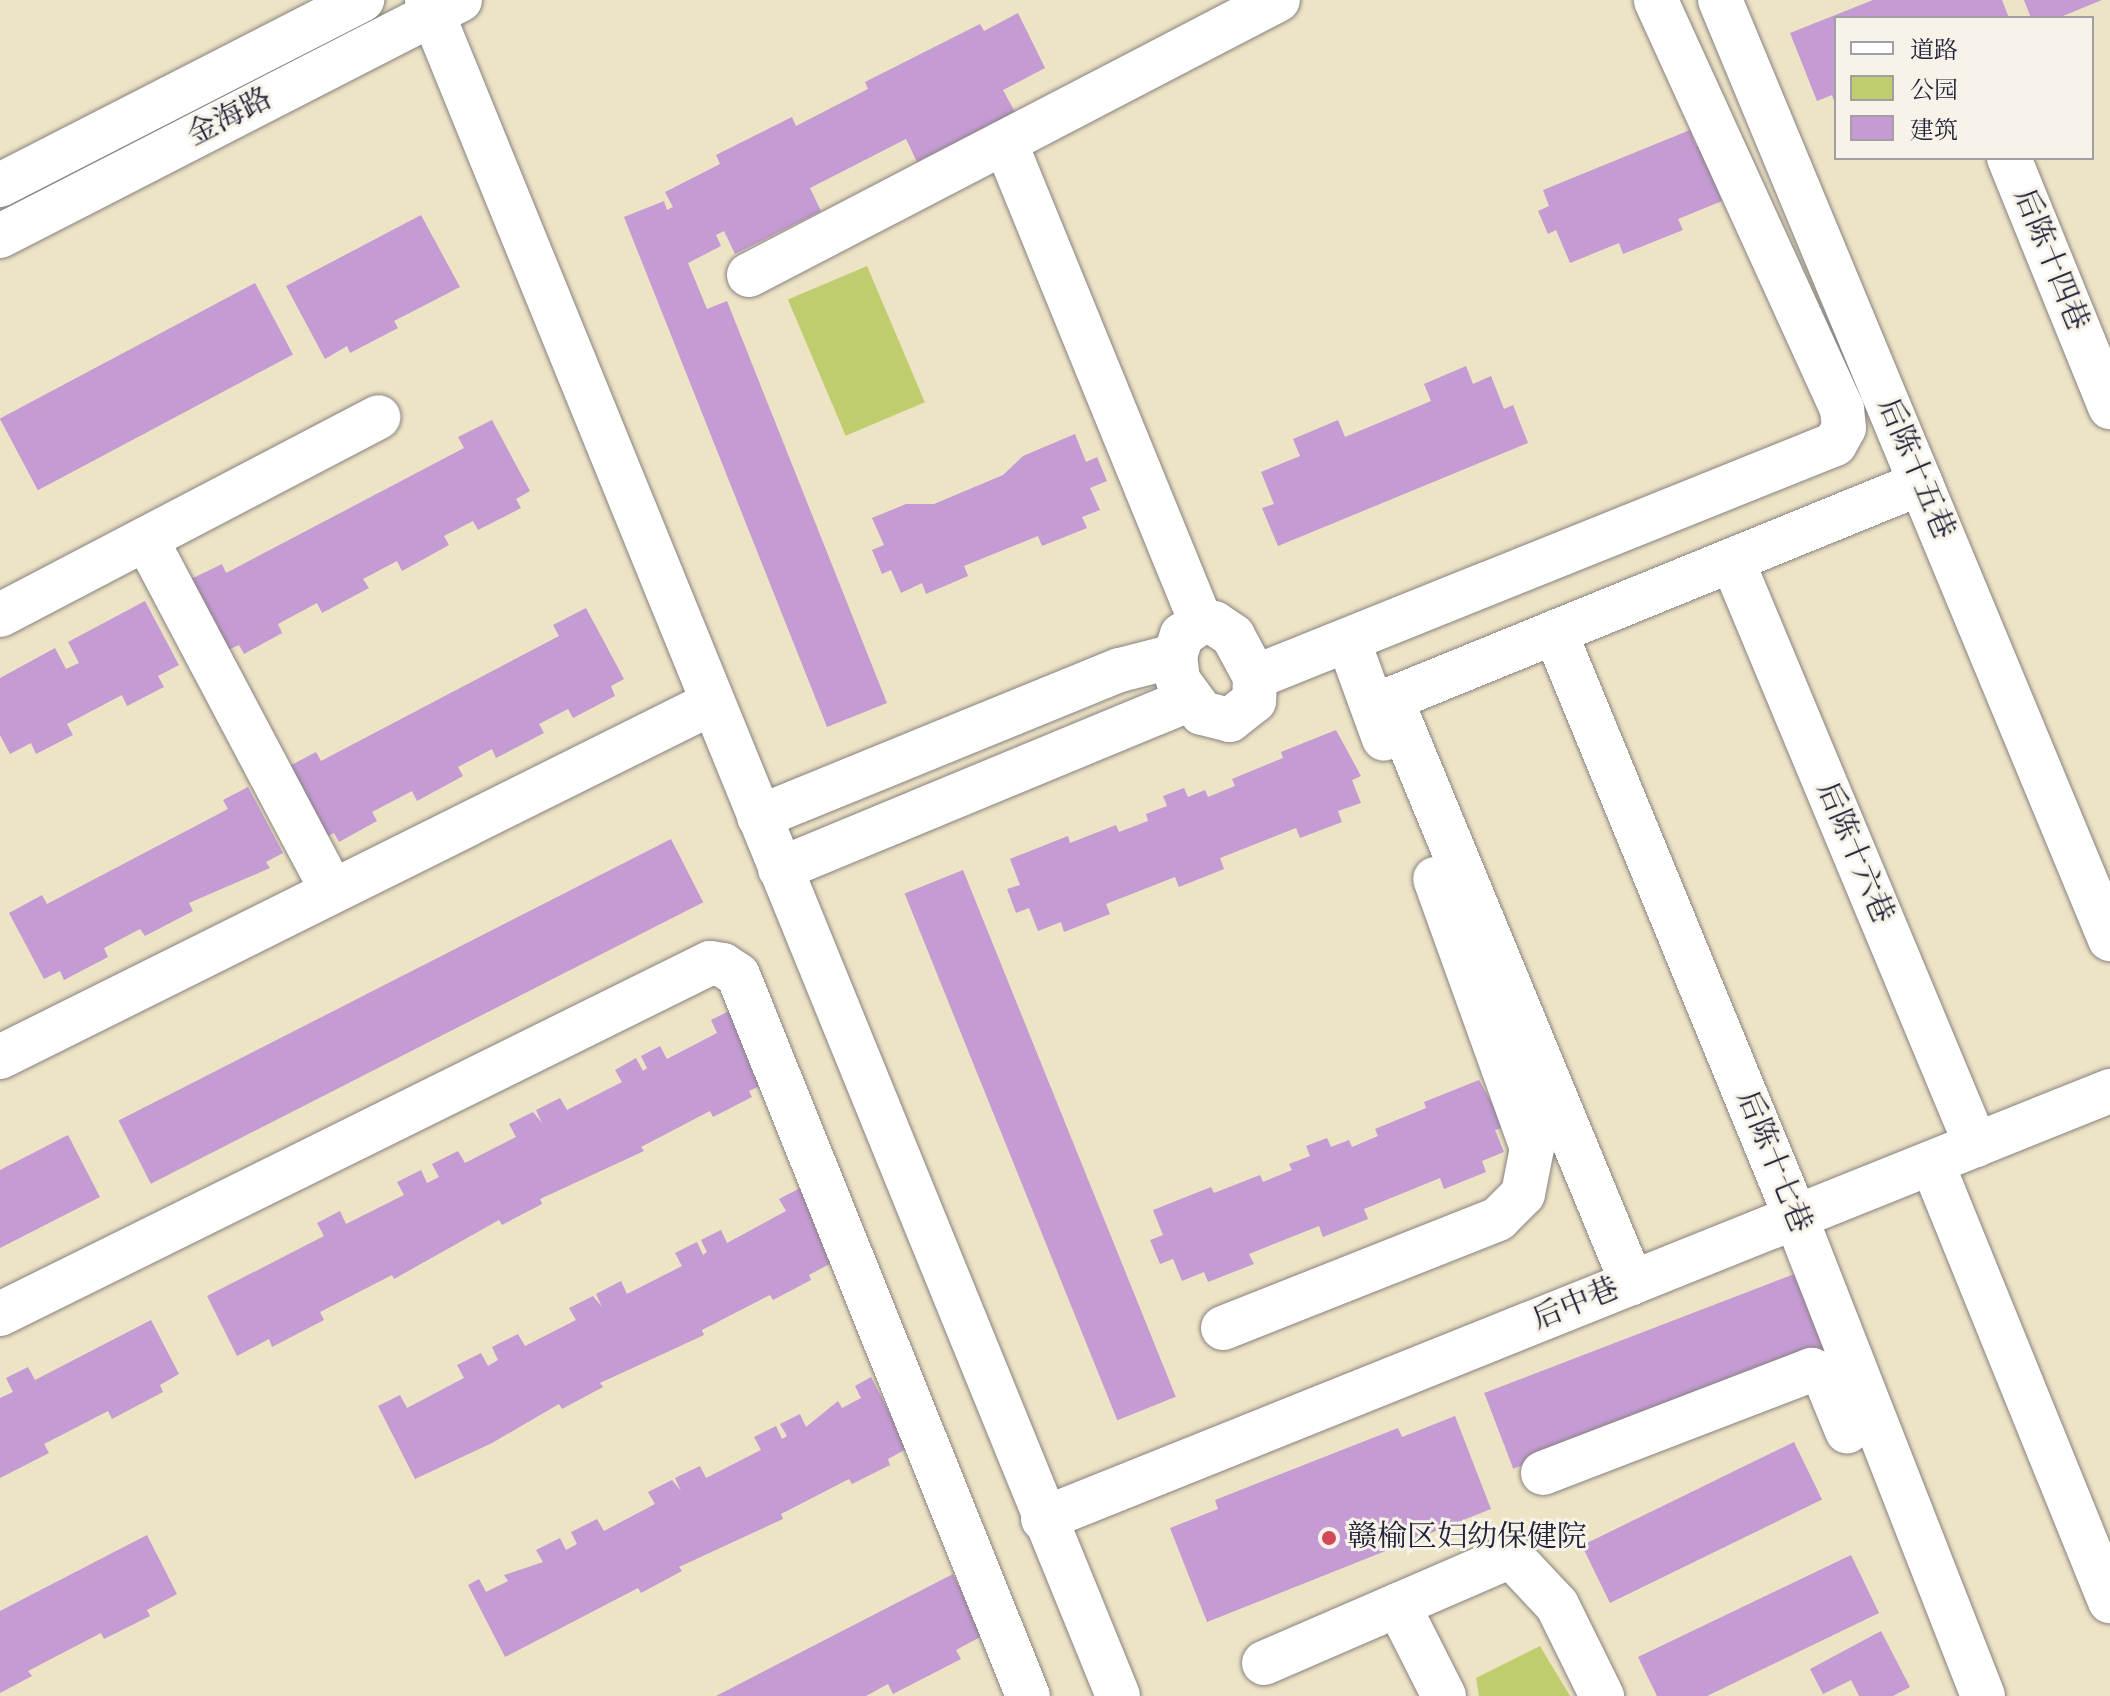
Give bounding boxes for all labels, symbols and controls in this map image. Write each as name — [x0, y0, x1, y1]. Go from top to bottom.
legend — [1834, 16, 2094, 160]
text: 道路 — [1910, 40, 1958, 64]
text: 公园 — [1910, 80, 1958, 104]
street label: 金海路 — [182, 82, 278, 154]
text: 建筑 — [1910, 120, 1958, 144]
street label: 后陈十四巷 — [2005, 184, 2095, 336]
street label: 后陈十五巷 — [1869, 393, 1961, 545]
street label: 后陈十六巷 — [1808, 777, 1900, 929]
street label: 后陈十七巷 — [1728, 1086, 1818, 1238]
street label: 后中巷 — [1528, 1271, 1624, 1339]
place label: 赣榆区妇幼保健院 — [1347, 1520, 1587, 1556]
marker: 赣榆区妇幼保健院 — [1318, 1527, 1340, 1549]

